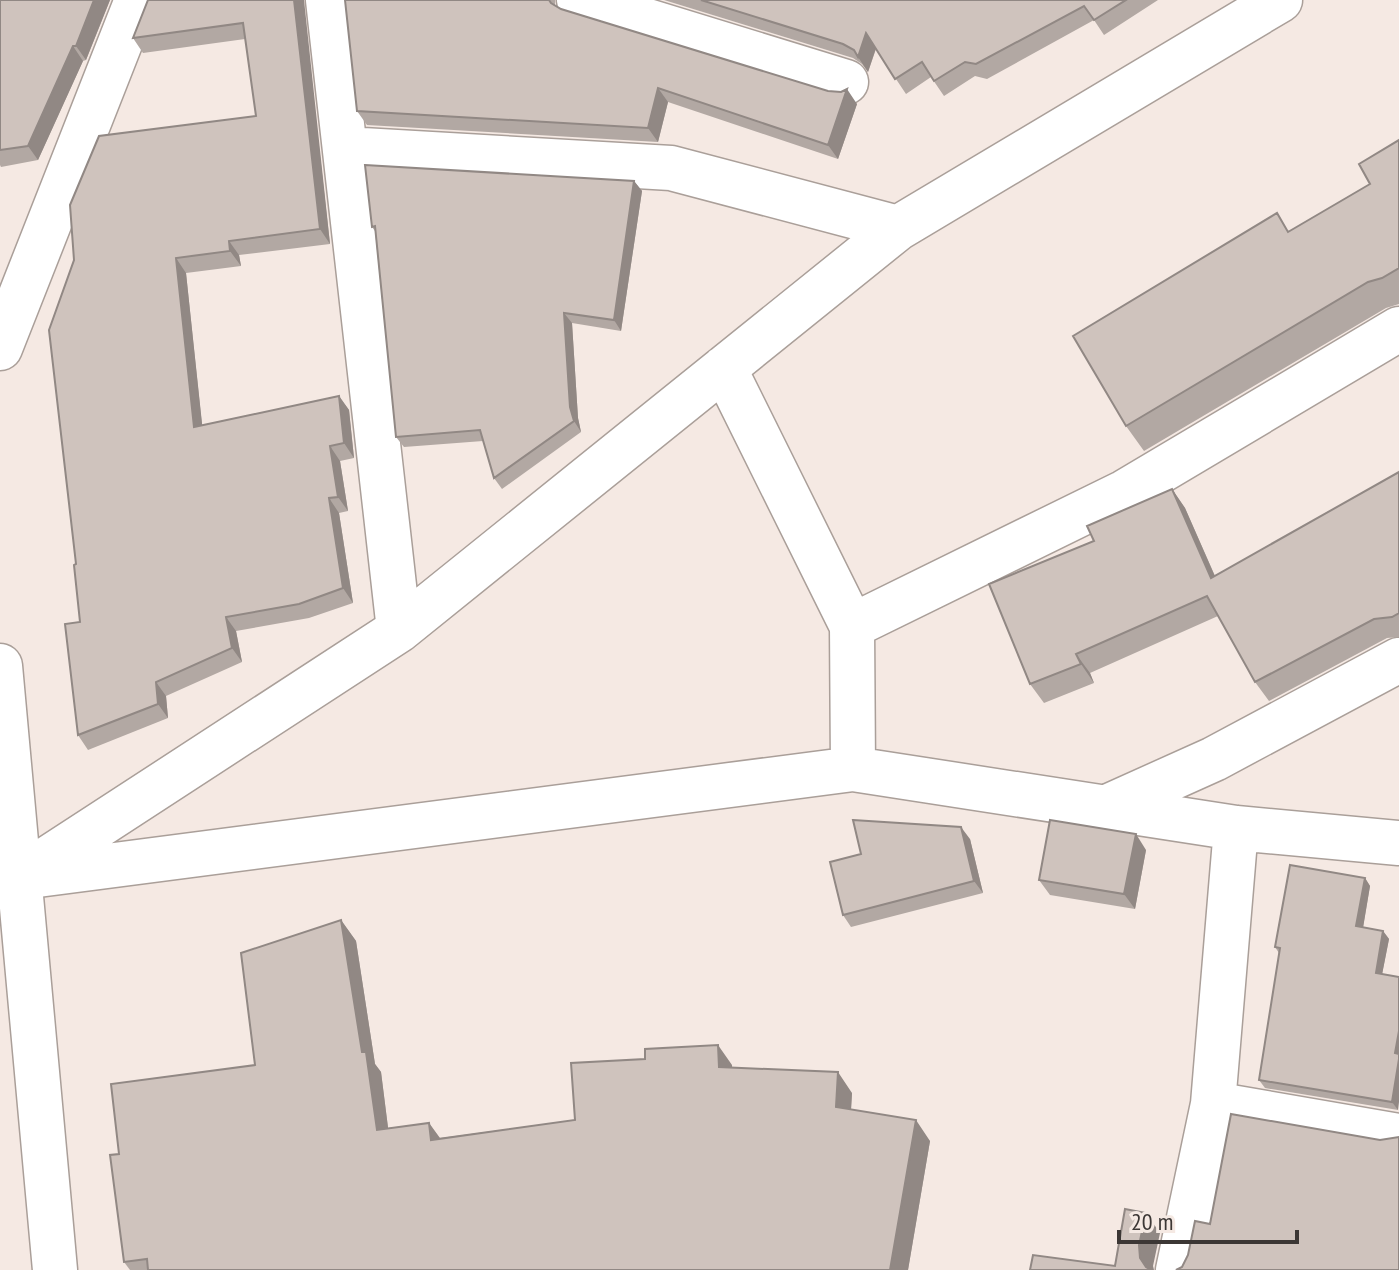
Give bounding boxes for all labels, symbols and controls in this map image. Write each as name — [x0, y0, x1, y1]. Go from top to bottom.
scale bar — [1119, 1194, 1297, 1244]
text: 20 m — [1131, 1206, 1173, 1237]

